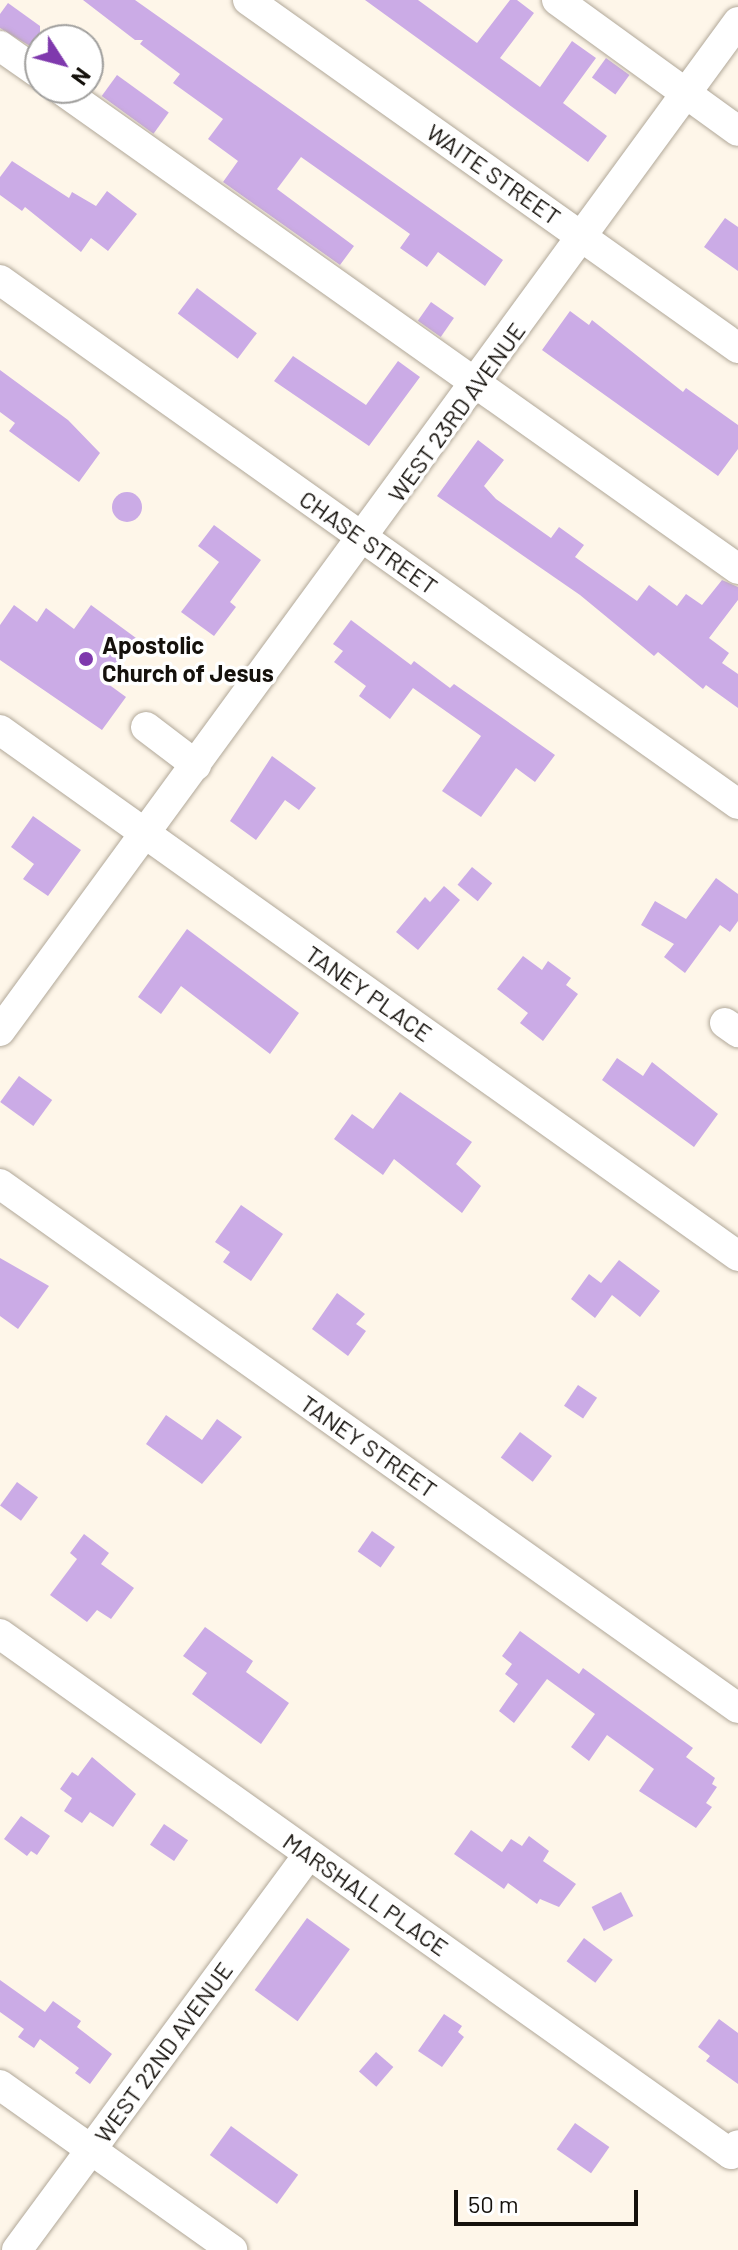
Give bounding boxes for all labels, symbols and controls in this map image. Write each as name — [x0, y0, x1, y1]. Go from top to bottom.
north arrow — [24, 24, 104, 104]
text: N — [67, 63, 97, 90]
street label: WAITE STREET — [421, 117, 567, 231]
street label: WEST 23RD AVENUE — [381, 317, 531, 507]
street label: CHASE STREET — [294, 484, 444, 600]
place label: Apostolic Church of Jesus — [102, 631, 274, 687]
marker: Apostolic Church of Jesus — [77, 650, 95, 668]
street label: TANEY PLACE — [300, 939, 438, 1047]
street label: TANEY STREET — [295, 1388, 443, 1504]
street label: MARSHALL PLACE — [278, 1826, 454, 1962]
street label: WEST 22ND AVENUE — [88, 1956, 238, 2148]
scale bar — [458, 2174, 642, 2224]
text: 50 m — [468, 2189, 519, 2218]

